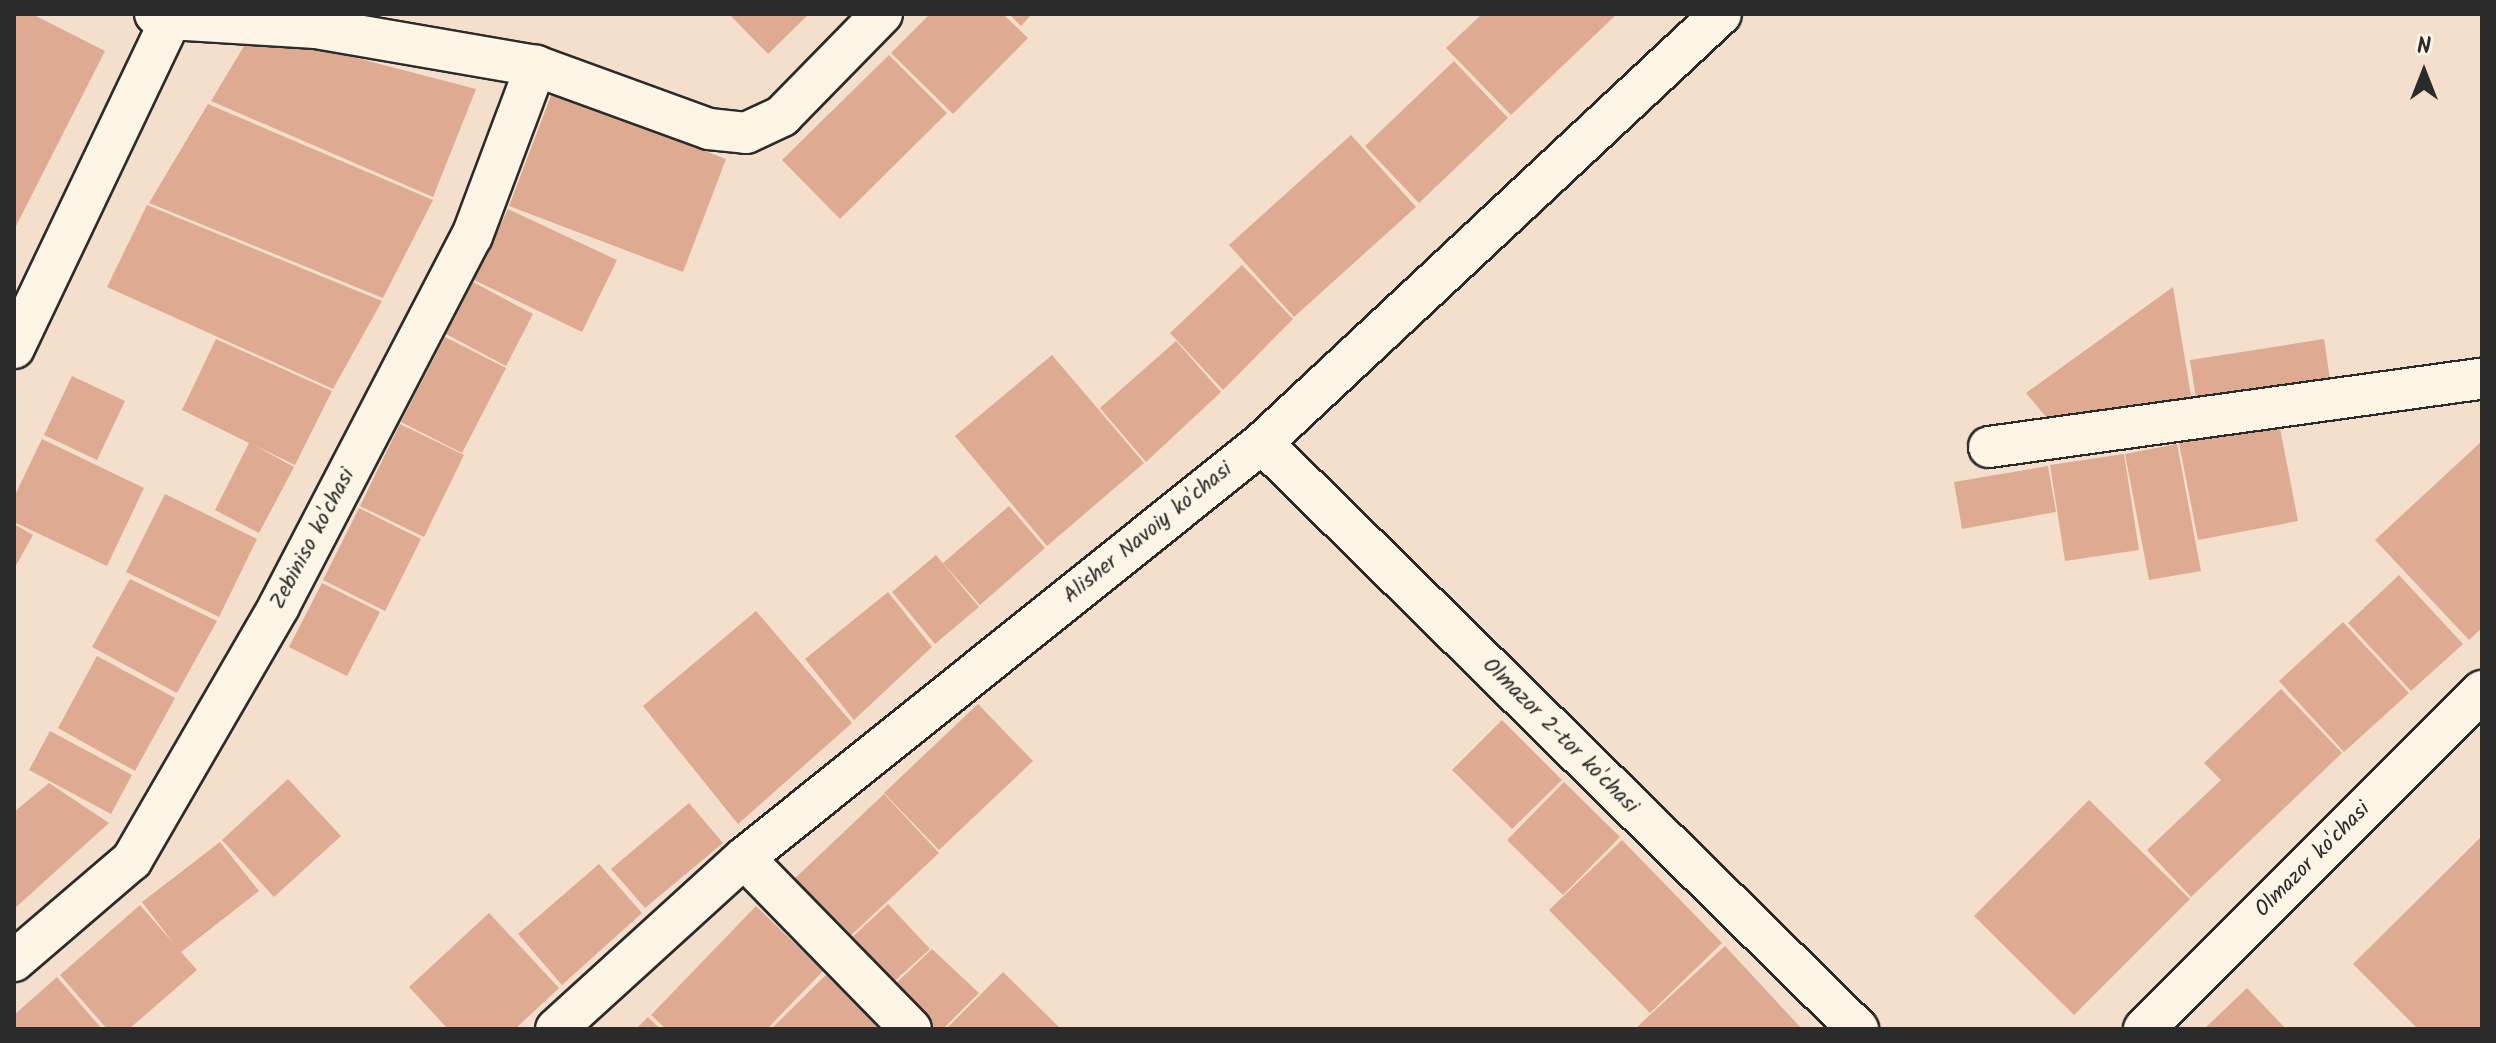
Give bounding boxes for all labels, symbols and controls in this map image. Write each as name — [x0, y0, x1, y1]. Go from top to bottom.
text: N — [2417, 30, 2431, 65]
north arrow — [2384, 32, 2464, 112]
street label: Alisher Navoiy ko'chasi — [1058, 457, 1238, 609]
street label: Zebiniso ko'chasi — [265, 464, 361, 614]
street label: Olmazor 2-tor ko'chasi — [1476, 652, 1644, 820]
street label: Olmazor ko'chasi — [2250, 797, 2376, 923]

